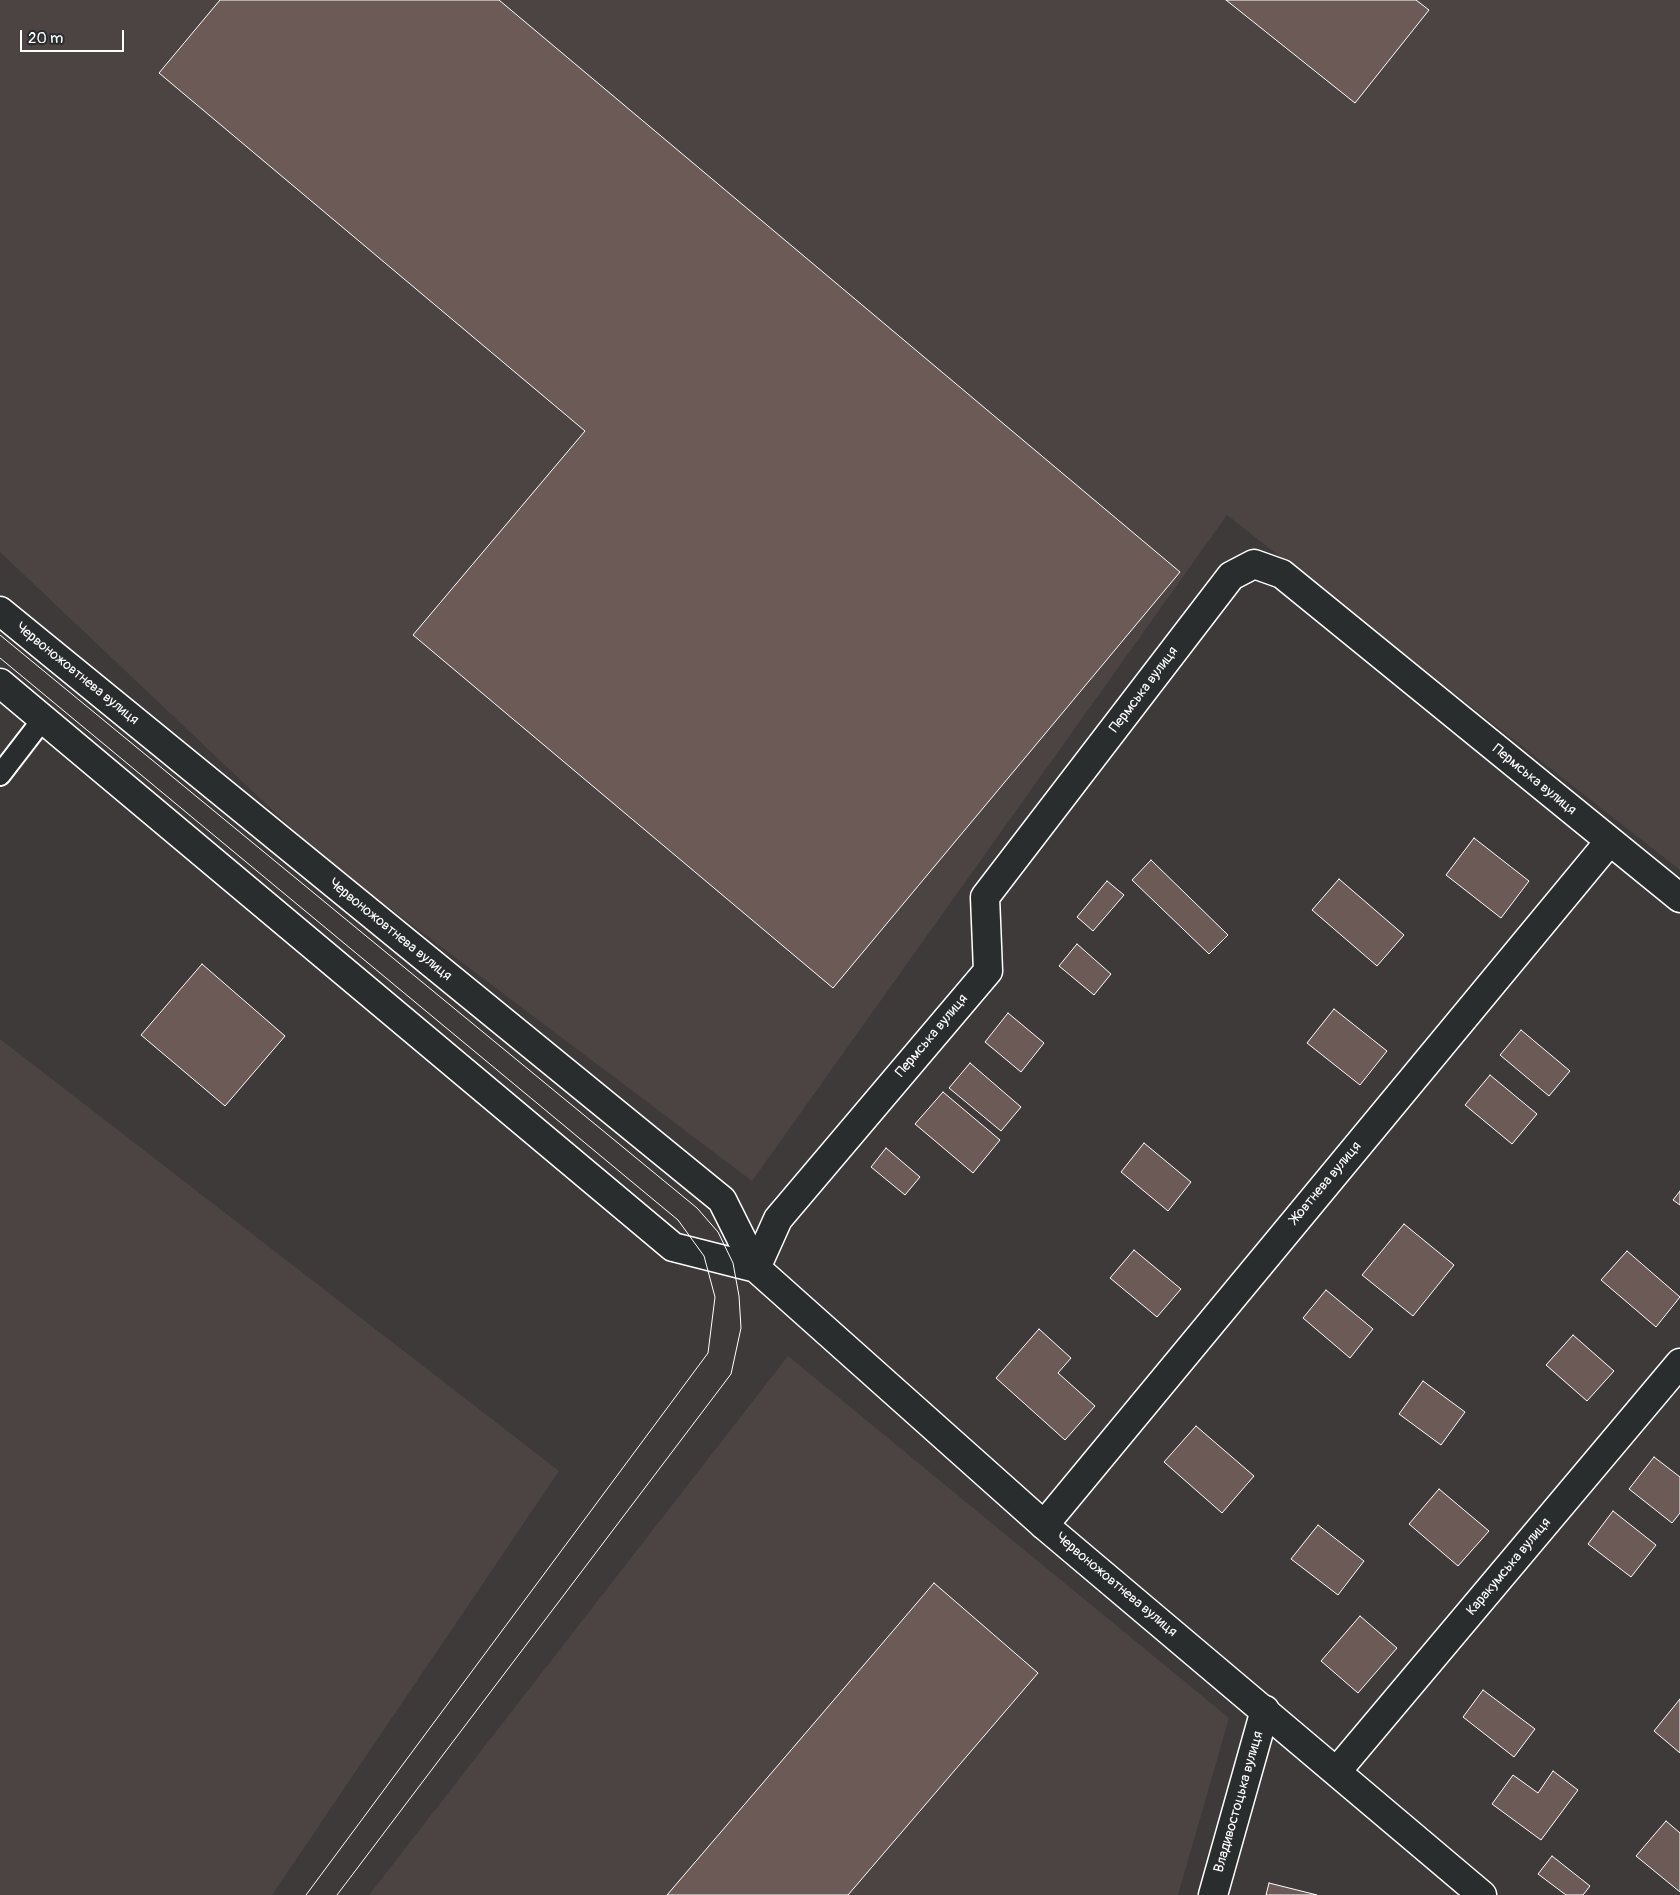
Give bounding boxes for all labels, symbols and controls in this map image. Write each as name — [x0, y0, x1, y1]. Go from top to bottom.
scale bar — [22, 20, 126, 52]
text: 20 m — [28, 29, 63, 48]
street label: Червоножовтнева вулиця — [12, 619, 142, 729]
street label: Пермська вулиця — [1106, 644, 1182, 736]
street label: Пермська вулиця — [1489, 741, 1579, 819]
street label: Червоножовтнева вулиця — [325, 875, 455, 985]
street label: Пермська вулиця — [892, 991, 972, 1081]
street label: Жовтнева вулиця — [1287, 1139, 1365, 1227]
street label: Каракумська вулиця — [1463, 1515, 1555, 1619]
street label: Червоножовтнева вулиця — [1052, 1529, 1180, 1641]
street label: Владивостоцька вулиця — [1211, 1730, 1267, 1874]

